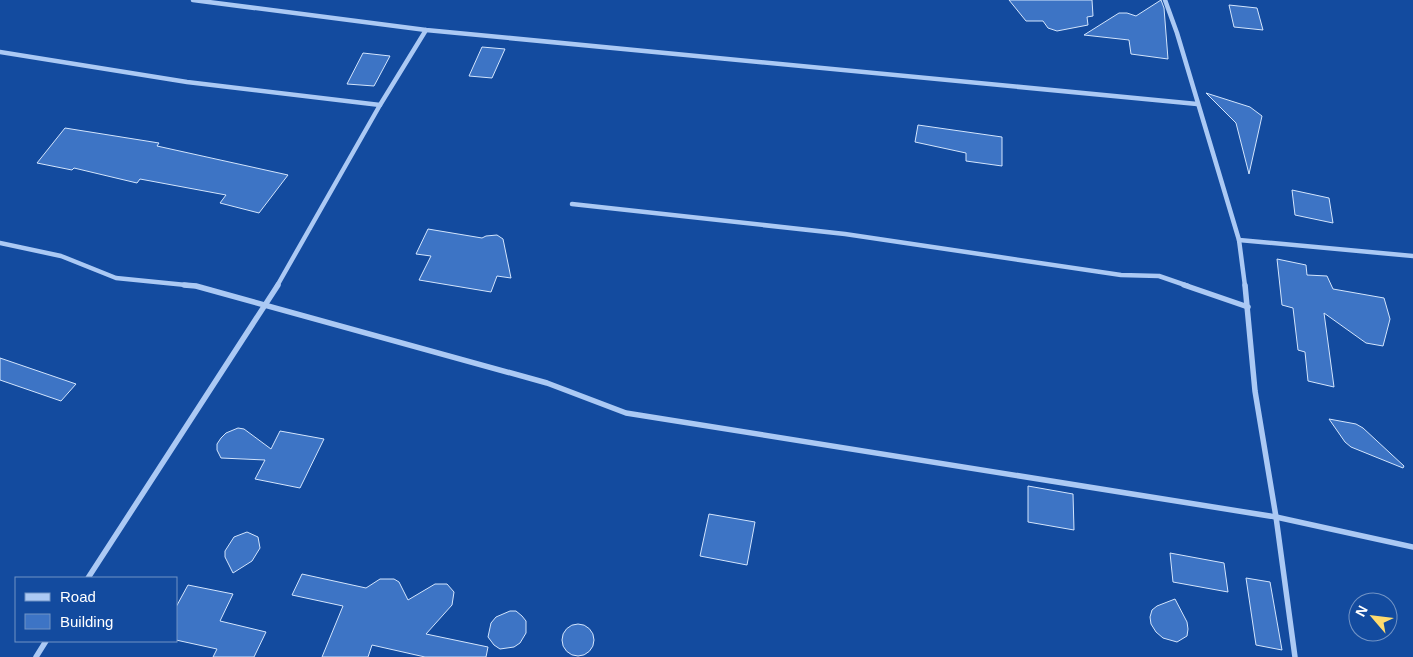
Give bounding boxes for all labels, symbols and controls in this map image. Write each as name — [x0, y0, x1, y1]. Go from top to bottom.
legend — [15, 577, 178, 642]
text: Road — [60, 588, 96, 605]
north arrow — [1348, 592, 1398, 642]
text: N — [1352, 603, 1371, 619]
text: Building — [60, 613, 113, 630]

